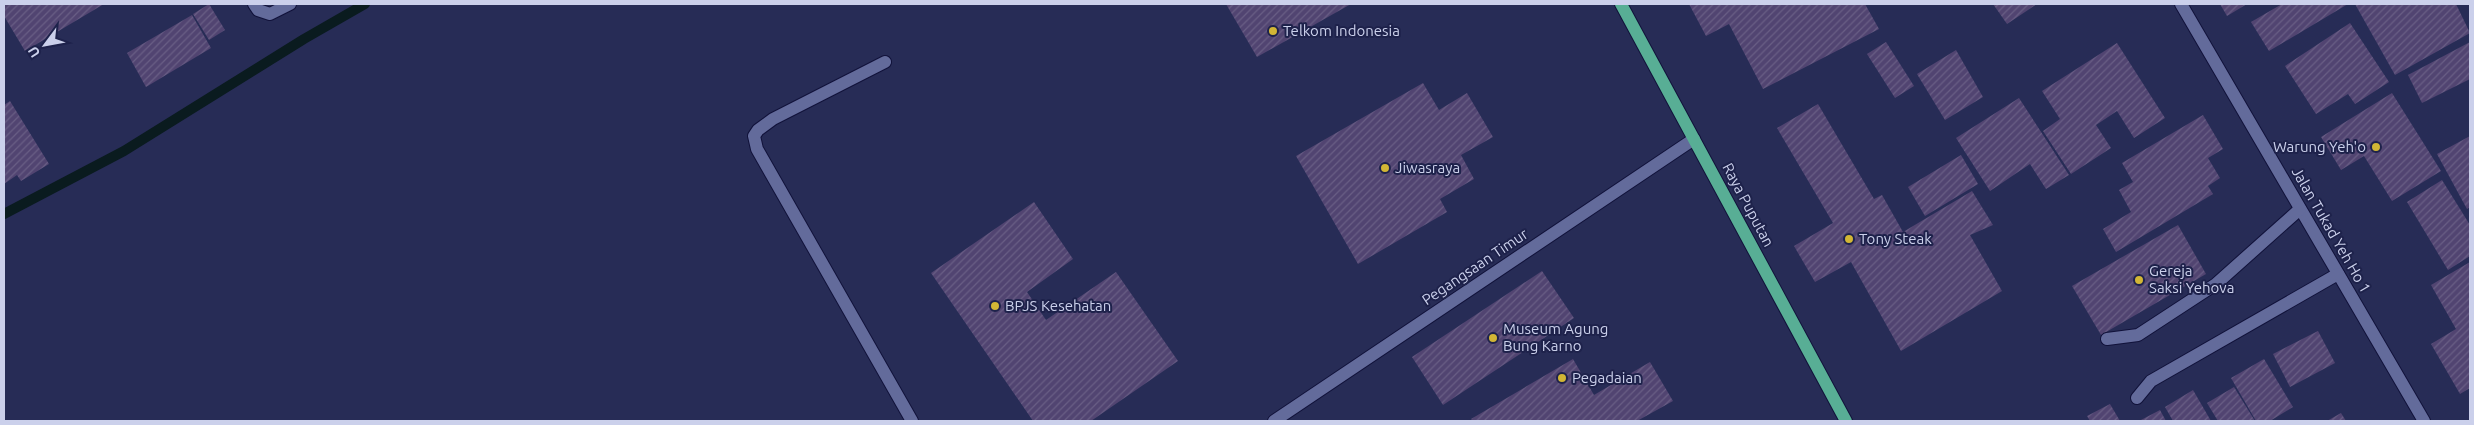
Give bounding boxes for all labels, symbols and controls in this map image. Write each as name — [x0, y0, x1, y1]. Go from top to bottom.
north arrow — [20, 20, 70, 70]
place label: Telkom Indonesia — [1283, 22, 1400, 39]
marker: Telkom Indonesia — [1267, 25, 1279, 37]
text: U — [25, 43, 43, 60]
place label: Warung Yeh'o — [2273, 138, 2366, 155]
marker: Warung Yeh'o — [2370, 141, 2382, 153]
place label: Jiwasraya — [1395, 159, 1460, 176]
street label: Raya Puputan — [1719, 160, 1778, 250]
marker: Jiwasraya — [1379, 162, 1391, 174]
street label: Jalan Tukad Yeh Ho 1 — [2289, 164, 2374, 296]
street label: Pegangsaan Timur — [1419, 225, 1531, 308]
place label: Tony Steak — [1859, 230, 1932, 247]
marker: Tony Steak — [1843, 233, 1855, 245]
place label: Gereja Saksi Yehova — [2149, 262, 2234, 296]
marker: Gereja Saksi Yehova — [2133, 274, 2145, 286]
place label: BPJS Kesehatan — [1005, 297, 1111, 314]
marker: BPJS Kesehatan — [989, 300, 1001, 312]
place label: Museum Agung Bung Karno — [1503, 320, 1608, 354]
marker: Museum Agung Bung Karno — [1487, 332, 1499, 344]
place label: Pegadaian — [1572, 369, 1642, 386]
marker: Pegadaian — [1556, 372, 1568, 384]

